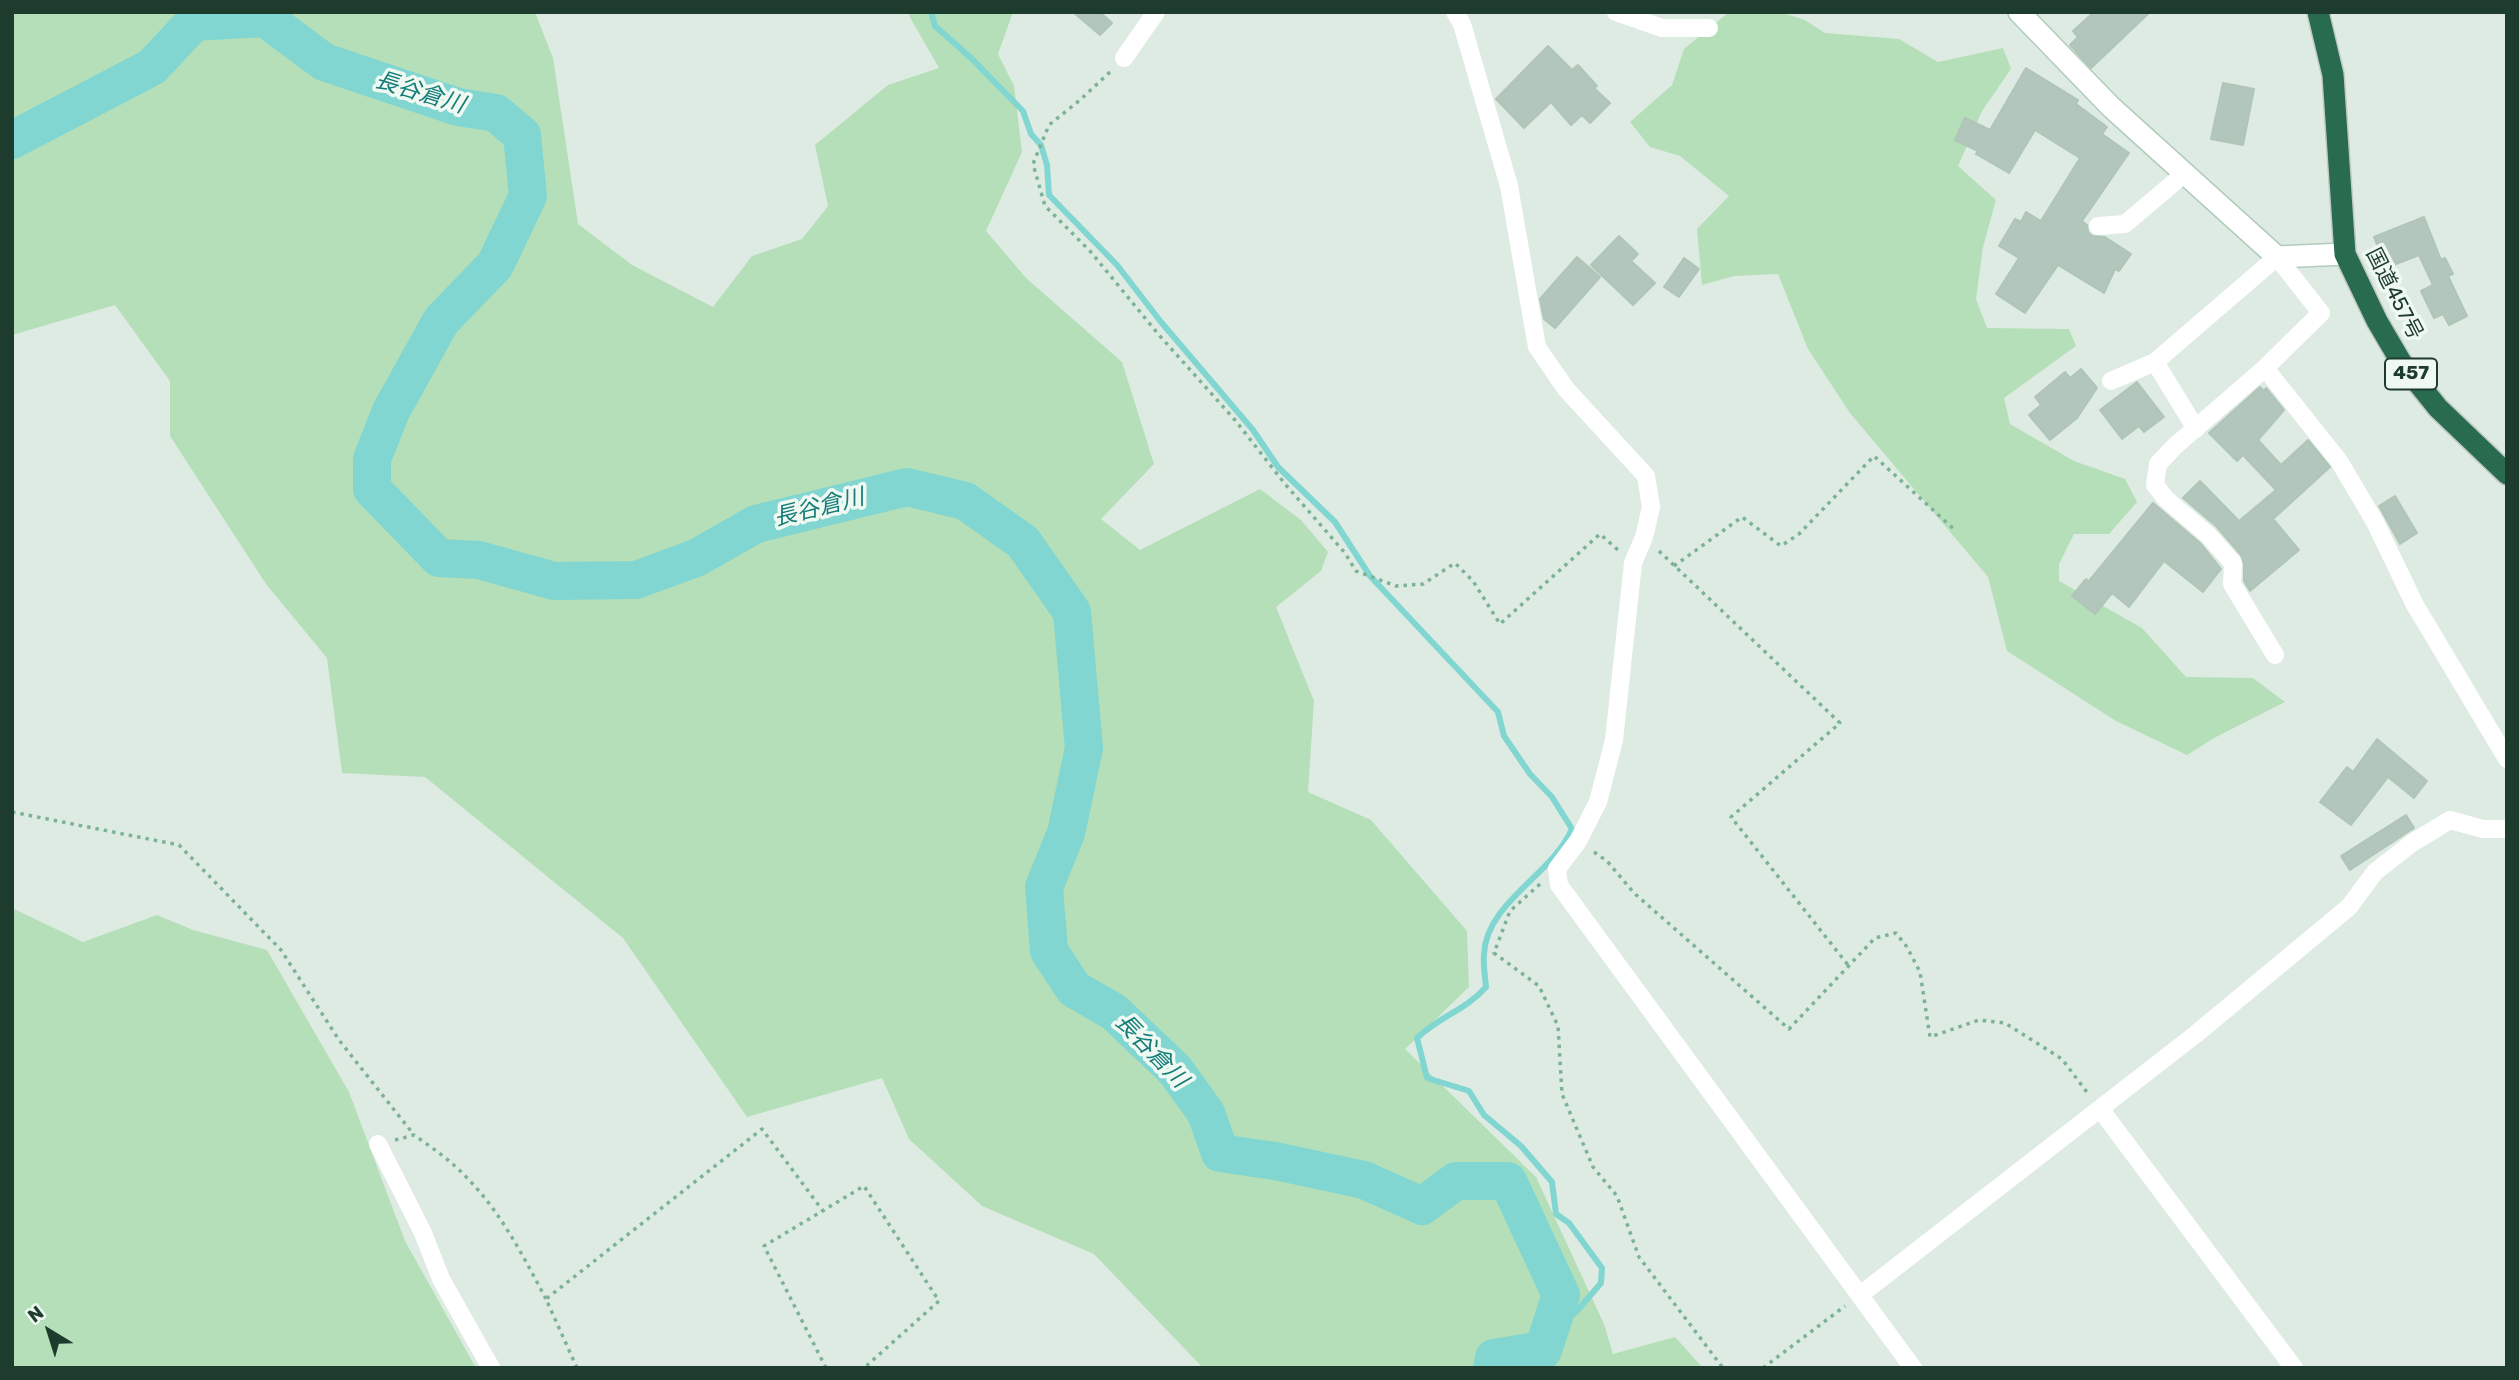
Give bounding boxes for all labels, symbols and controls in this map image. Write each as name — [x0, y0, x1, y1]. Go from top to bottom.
water label: 長谷倉川 — [372, 66, 468, 120]
street label: 国道457号 — [2360, 244, 2428, 344]
road number: 457 — [2385, 358, 2437, 390]
water label: 長谷倉川 — [771, 483, 867, 533]
water label: 長谷倉川 — [1109, 1008, 1193, 1094]
north arrow — [14, 1296, 84, 1366]
text: N — [23, 1301, 48, 1327]

